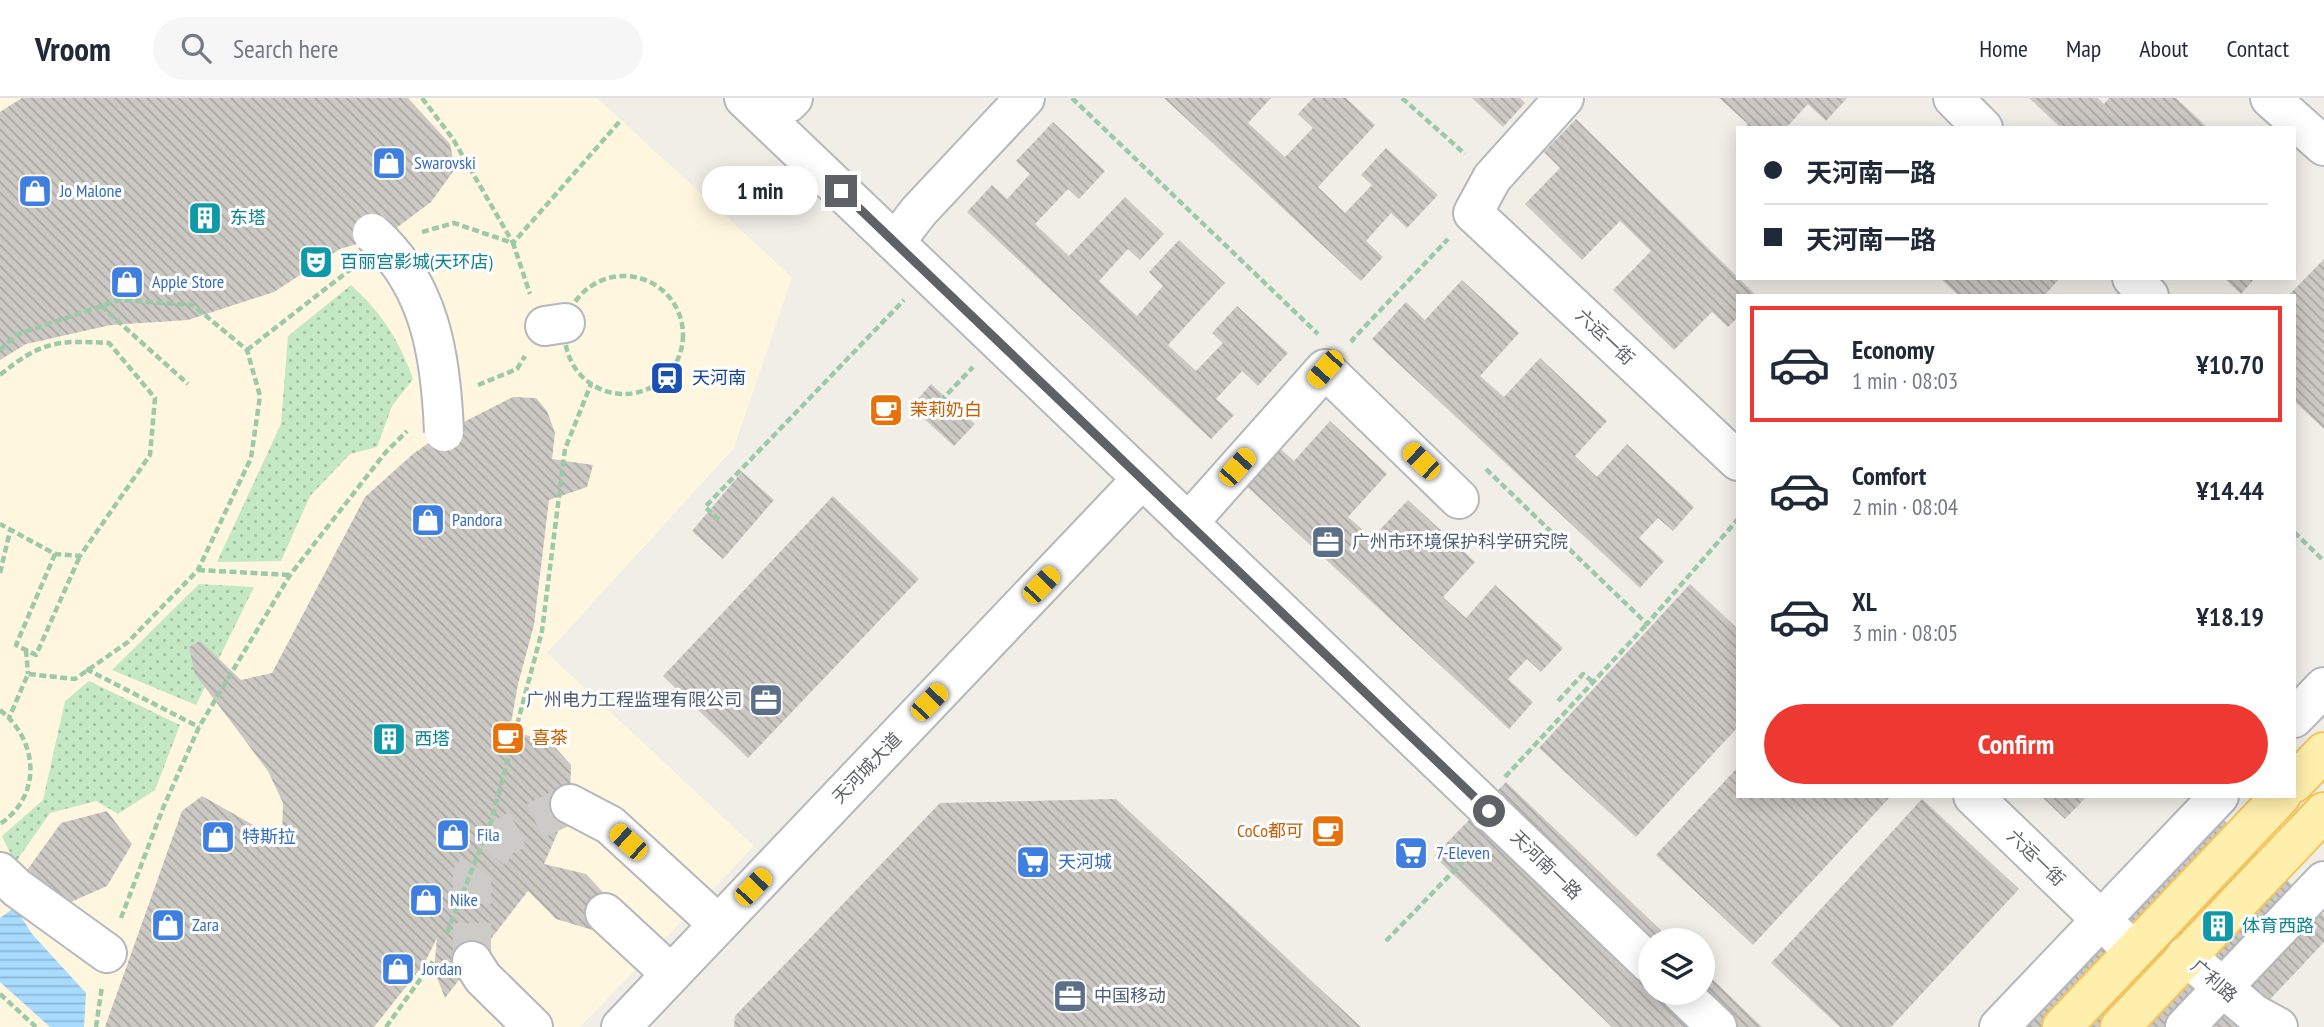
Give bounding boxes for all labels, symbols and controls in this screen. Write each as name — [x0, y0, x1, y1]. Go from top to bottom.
search box — [153, 17, 643, 80]
text: Vroom — [35, 27, 111, 70]
icon: search — [177, 29, 215, 67]
text: Search here — [233, 32, 339, 65]
text: Home — [1979, 33, 2028, 64]
text: Map — [2066, 33, 2101, 64]
text: About — [2139, 33, 2188, 64]
text: Contact — [2226, 33, 2289, 64]
shop icon: Swarovski — [370, 144, 408, 182]
place label: Swarovski — [414, 151, 476, 174]
text: 天河南一路 — [1806, 156, 1936, 189]
callout: 1 min — [701, 166, 816, 216]
shop icon: Jo Malone — [16, 172, 54, 210]
route end — [825, 175, 857, 207]
text: 1 min — [737, 176, 783, 205]
place label: Jo Malone — [59, 179, 122, 202]
building icon: 东塔 — [186, 199, 224, 237]
place label: 东塔 — [230, 206, 266, 229]
text: 天河南一路 — [1806, 223, 1936, 256]
theatre icon: 百丽宫影城(天环店) — [297, 243, 335, 281]
place label: 百丽宫影城(天环店) — [340, 250, 493, 273]
shop icon: Apple Store — [108, 263, 146, 301]
place label: Apple Store — [152, 270, 224, 293]
street label: 六运一街 — [1571, 304, 1640, 370]
icon: car — [1768, 333, 1831, 396]
text: Economy — [1852, 333, 1934, 366]
car — [1304, 346, 1347, 392]
text: ¥10.70 — [2196, 348, 2264, 381]
station icon: 天河南 — [648, 359, 686, 397]
place label: 天河南 — [692, 366, 746, 389]
text: 1 min · 08:03 — [1852, 366, 1958, 395]
cafe icon: 茉莉奶白 — [867, 391, 905, 429]
place label: 茉莉奶白 — [910, 398, 982, 421]
car — [1399, 439, 1444, 483]
car — [1216, 444, 1259, 490]
icon: car — [1768, 459, 1831, 522]
text: Comfort — [1852, 459, 1926, 492]
text: ¥14.44 — [2196, 474, 2264, 507]
text: 2 min · 08:04 — [1852, 492, 1958, 521]
shop icon: Pandora — [409, 501, 447, 539]
place label: Pandora — [452, 508, 502, 531]
office icon: 广州市环境保护科学研究院 — [1309, 523, 1347, 561]
place label: 广州市环境保护科学研究院 — [1352, 530, 1568, 553]
car — [1019, 563, 1064, 607]
icon: car — [1768, 585, 1831, 648]
text: XL — [1852, 585, 1877, 618]
text: ¥18.19 — [2196, 600, 2264, 633]
text: 3 min · 08:05 — [1852, 618, 1958, 647]
car — [907, 680, 952, 724]
office icon: 广州电力工程监理有限公司 — [747, 681, 785, 719]
place label: 广州电力工程监理有限公司 — [526, 688, 742, 711]
button: Confirm — [1764, 704, 2268, 784]
cafe icon: 喜茶 — [489, 719, 527, 757]
building icon: 西塔 — [370, 720, 408, 758]
place label: 喜茶 — [532, 726, 568, 749]
place label: 西塔 — [414, 727, 450, 750]
street label: 天河城大道 — [827, 727, 906, 808]
route start — [1473, 795, 1505, 827]
cafe icon: CoCo都可 — [1309, 812, 1347, 850]
shop icon: Fila — [434, 816, 472, 854]
shop icon: 特斯拉 — [199, 818, 237, 856]
place label: CoCo都可 — [1237, 819, 1304, 842]
car — [606, 820, 651, 864]
place label: Fila — [477, 823, 500, 846]
street label: 六运一街 — [2002, 824, 2070, 891]
place label: 特斯拉 — [242, 825, 296, 848]
street label: 天河南一路 — [1506, 825, 1587, 904]
supermarket icon: 7-Eleven — [1392, 834, 1430, 872]
place label: 7-Eleven — [1436, 841, 1490, 864]
supermarket icon: 天河城 — [1014, 843, 1052, 881]
place label: 天河城 — [1058, 850, 1112, 873]
car — [731, 865, 776, 909]
shop icon: Nike — [407, 881, 445, 919]
place label: Nike — [450, 888, 478, 911]
shop icon: Zara — [149, 906, 187, 944]
building icon: 体育西路 — [2199, 907, 2237, 945]
place label: Zara — [192, 913, 219, 936]
place label: 体育西路 — [2242, 914, 2314, 937]
map controls — [1638, 928, 1715, 1005]
button: layers — [1638, 928, 1715, 1005]
shop icon: Jordan — [379, 950, 417, 988]
street label: 广利路 — [2186, 954, 2242, 1007]
place label: Jordan — [421, 957, 462, 980]
office icon: 中国移动 — [1051, 977, 1089, 1015]
place label: 中国移动 — [1094, 984, 1166, 1007]

